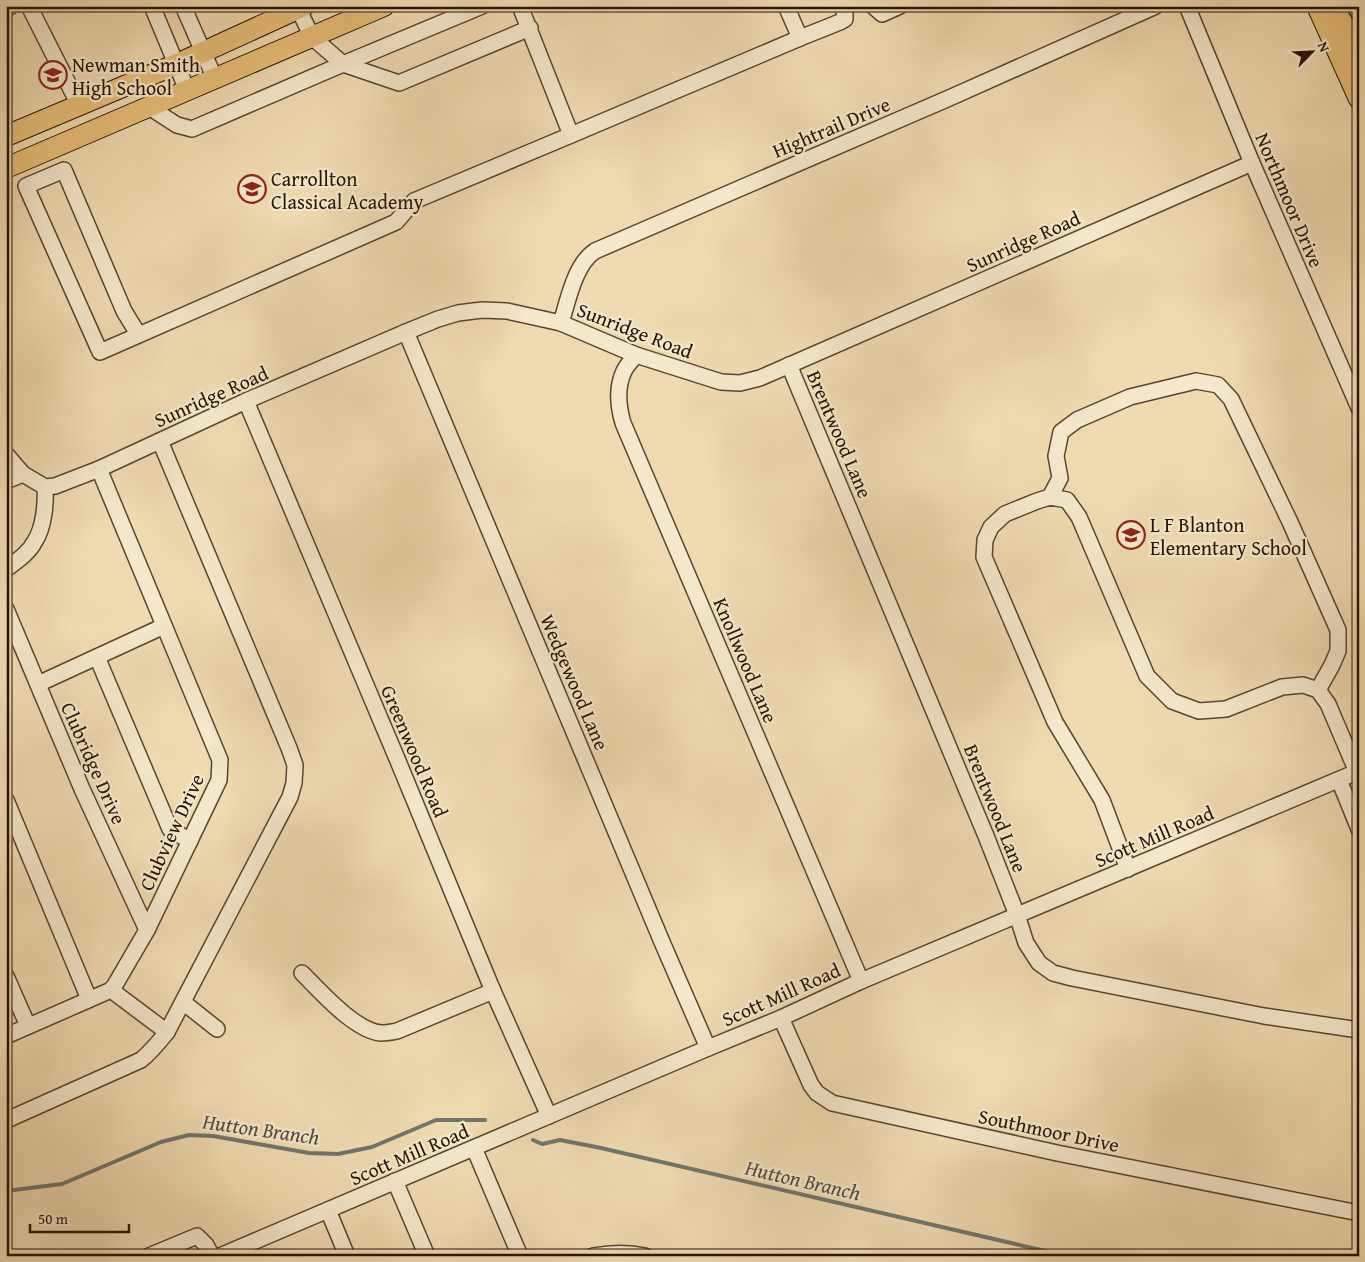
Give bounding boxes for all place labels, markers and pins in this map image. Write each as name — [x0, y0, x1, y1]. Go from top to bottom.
place label: Newman Smith High School — [72, 50, 200, 102]
school or university icon: Newman Smith High School — [38, 60, 68, 90]
place label: Carrollton Classical Academy — [271, 164, 424, 216]
school or university icon: Carrollton Classical Academy — [237, 174, 267, 204]
place label: L F Blanton Elementary School — [1150, 510, 1307, 562]
school or university icon: L F Blanton Elementary School — [1116, 520, 1146, 550]

